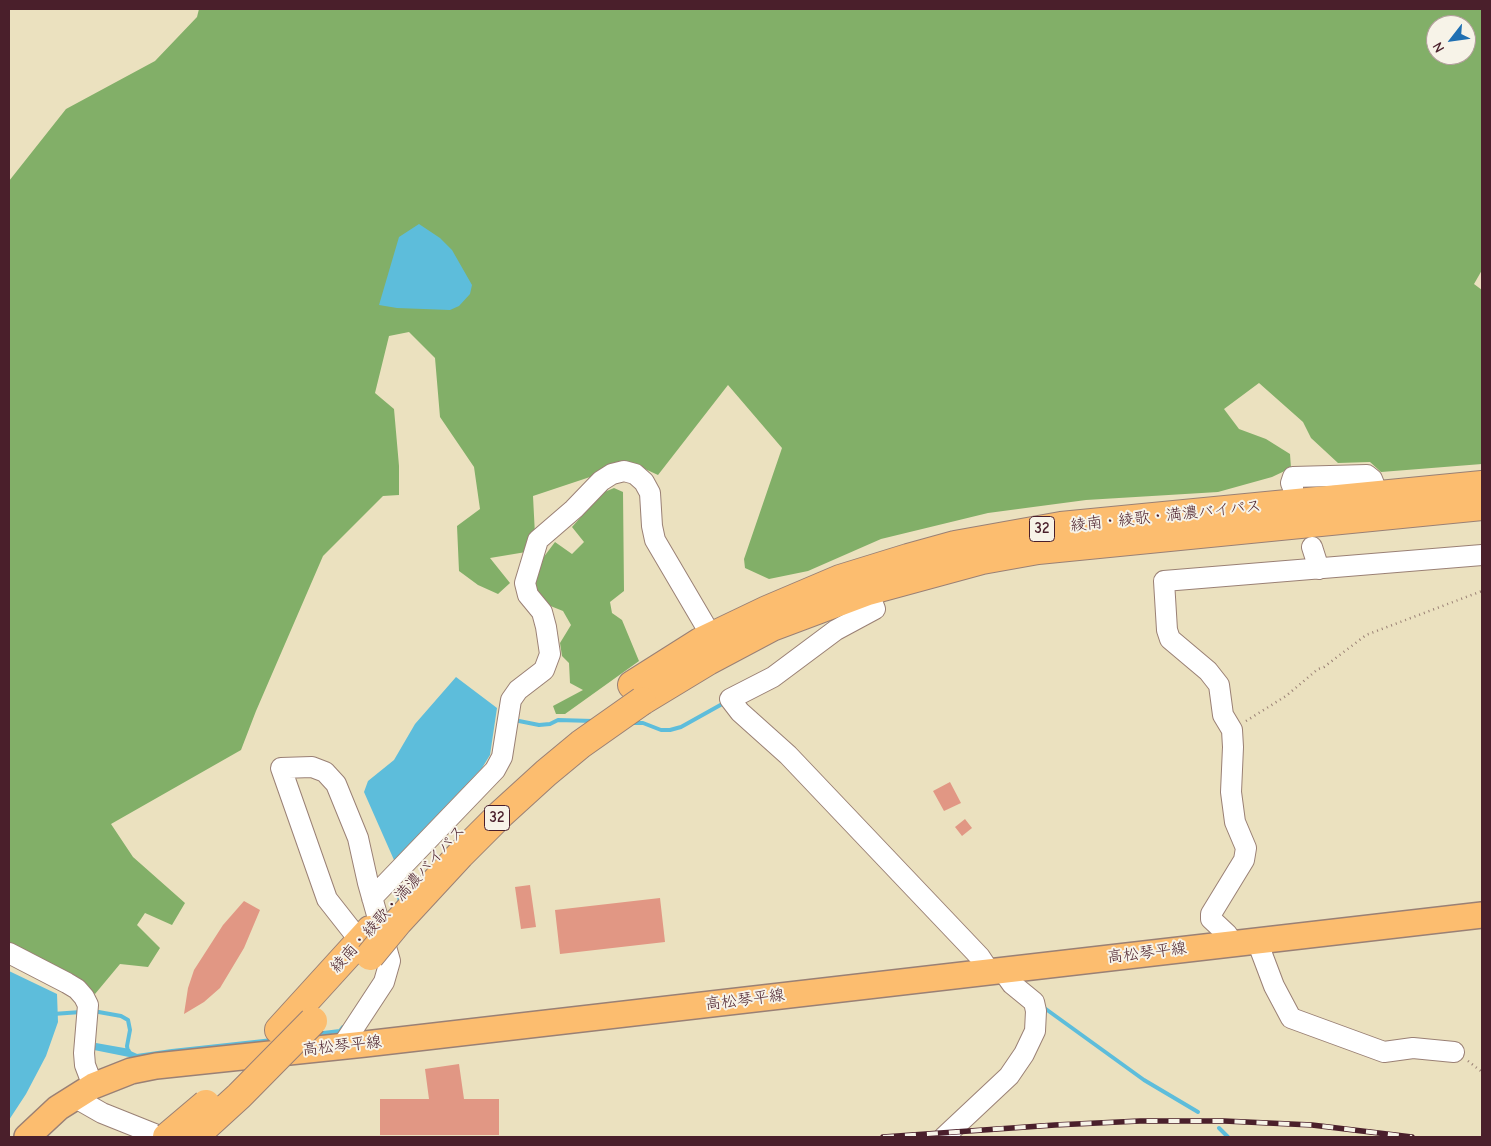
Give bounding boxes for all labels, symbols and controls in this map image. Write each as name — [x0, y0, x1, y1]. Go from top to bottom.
north arrow — [1426, 15, 1476, 65]
text: N — [1429, 39, 1448, 55]
street label: 綾南・綾歌・満濃バイパス — [1070, 496, 1262, 536]
road number: 32 — [1030, 516, 1054, 542]
road number: 32 — [484, 806, 510, 830]
street label: 綾南・綾歌・満濃バイパス — [327, 821, 469, 977]
street label: 高松琴平線 — [1106, 939, 1188, 967]
street label: 高松琴平線 — [704, 986, 786, 1014]
street label: 高松琴平線 — [301, 1032, 383, 1060]

